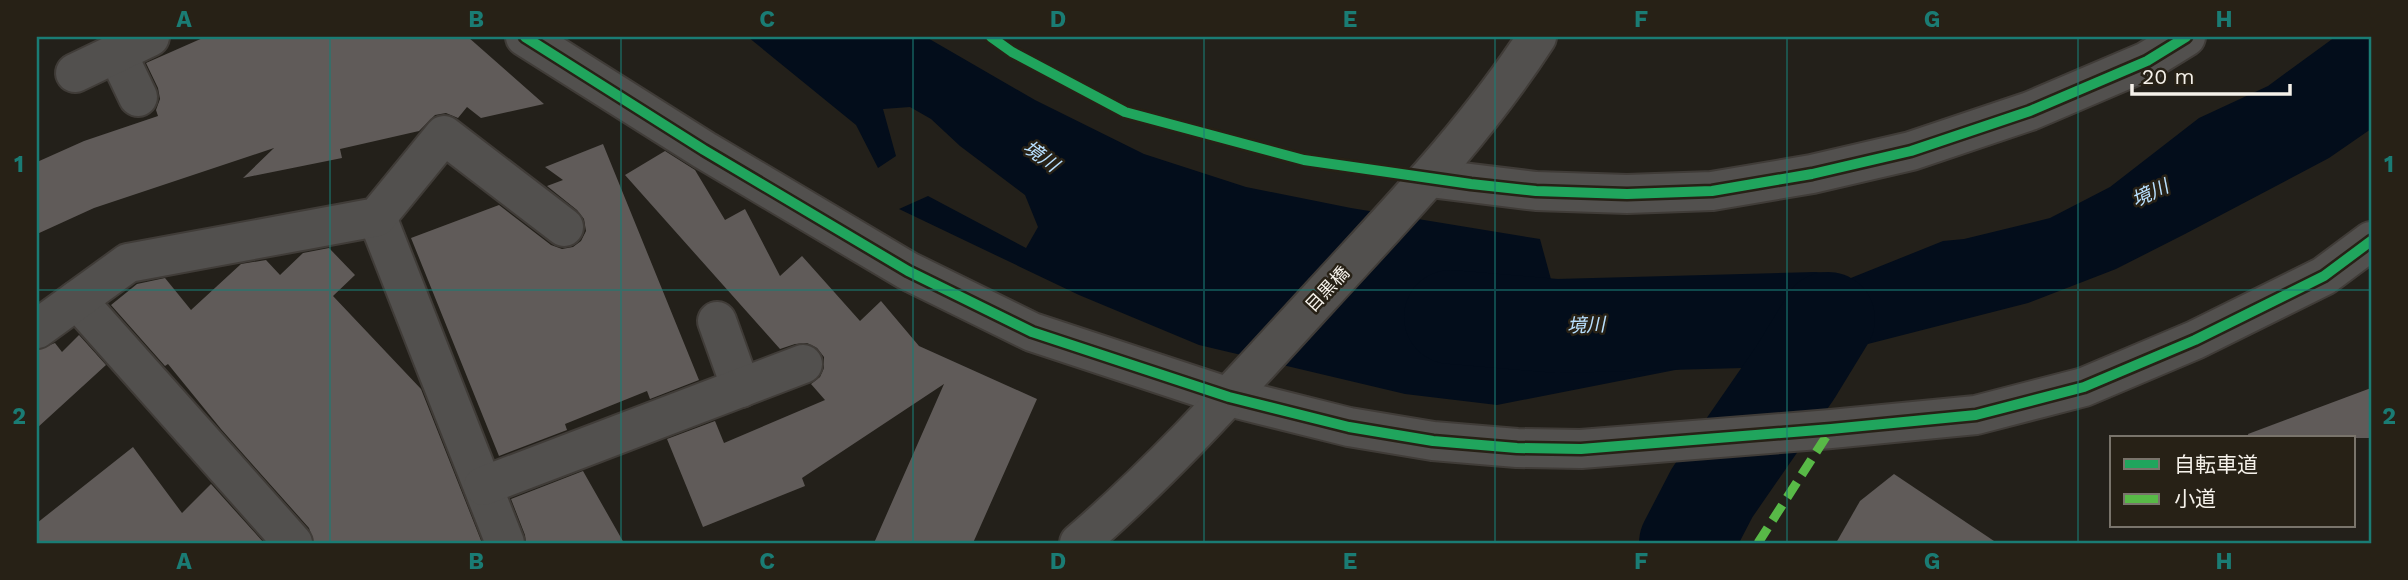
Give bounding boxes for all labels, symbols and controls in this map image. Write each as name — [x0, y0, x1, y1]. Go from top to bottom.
text: A — [176, 6, 192, 33]
text: B — [468, 6, 484, 33]
text: C — [759, 6, 775, 33]
text: D — [1050, 6, 1066, 33]
text: E — [1343, 6, 1357, 33]
text: F — [1634, 6, 1648, 33]
text: G — [1924, 6, 1940, 33]
text: H — [2215, 6, 2233, 33]
scale bar — [2132, 52, 2289, 96]
text: 20 m — [2142, 64, 2194, 89]
water label: 境川 — [1019, 136, 1065, 178]
text: 1 — [14, 151, 24, 178]
text: 1 — [2384, 151, 2394, 178]
water label: 境川 — [2128, 174, 2174, 211]
street label: 目黒橋 — [1301, 262, 1353, 316]
water label: 境川 — [1567, 313, 1607, 337]
text: 2 — [12, 403, 26, 430]
text: 2 — [2382, 403, 2396, 430]
legend — [2110, 436, 2356, 528]
text: 自転車道 — [2174, 452, 2258, 477]
text: 小道 — [2174, 486, 2216, 511]
text: A — [176, 548, 192, 575]
text: B — [468, 548, 484, 575]
text: C — [759, 548, 775, 575]
text: D — [1050, 548, 1066, 575]
text: E — [1343, 548, 1357, 575]
text: F — [1634, 548, 1648, 575]
text: G — [1924, 548, 1940, 575]
text: H — [2215, 548, 2233, 575]

